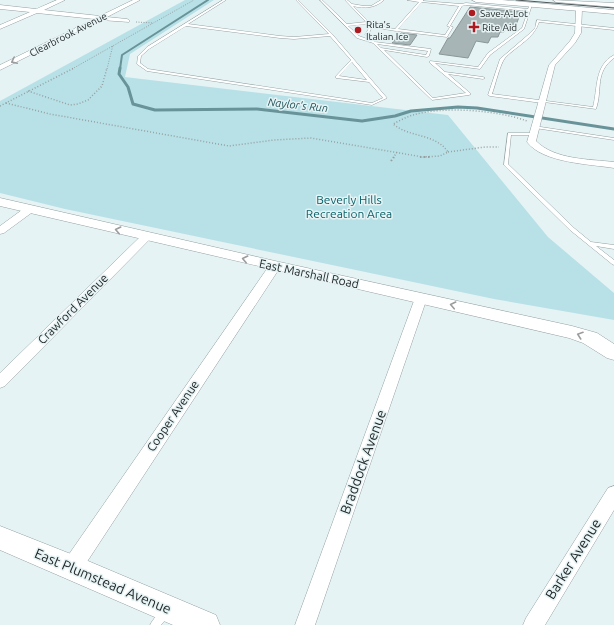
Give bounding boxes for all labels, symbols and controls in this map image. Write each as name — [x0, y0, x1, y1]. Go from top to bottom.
marker: Save-A-Lot — [467, 8, 477, 18]
place label: Save-A-Lot — [480, 8, 528, 19]
street label: Clearbrook Avenue — [28, 10, 109, 59]
place label: Rita's Italian Ice — [366, 19, 409, 42]
marker: Rite Aid — [469, 22, 479, 32]
place label: Rite Aid — [482, 22, 517, 33]
marker: Rita's Italian Ice — [353, 25, 363, 35]
one-way arrow — [11, 56, 18, 64]
water label: Naylor's Run — [267, 96, 329, 114]
park label: Beverly Hills Recreation Area — [306, 193, 392, 220]
one-way arrow — [115, 226, 121, 234]
one-way arrow — [241, 256, 248, 264]
street label: East Marshall Road — [258, 257, 360, 290]
street label: Crawford Avenue — [35, 271, 110, 346]
one-way arrow — [450, 302, 457, 310]
one-way arrow — [577, 331, 584, 339]
street label: Cooper Avenue — [144, 378, 201, 454]
street label: Braddock Avenue — [337, 408, 389, 516]
street label: Barker Avenue — [542, 516, 604, 602]
street label: East Plumstead Avenue — [32, 545, 174, 617]

